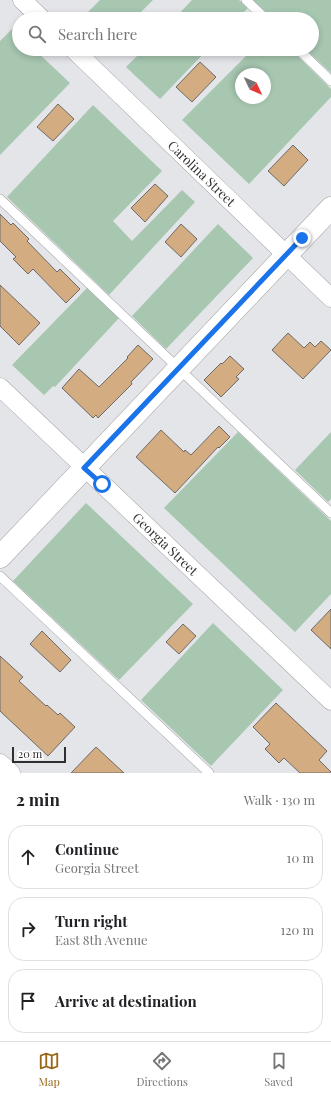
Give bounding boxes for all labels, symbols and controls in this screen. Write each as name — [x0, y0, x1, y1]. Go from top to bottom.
search box — [12, 12, 319, 56]
icon: search — [26, 23, 48, 45]
text: Search here — [58, 24, 137, 44]
north arrow — [235, 68, 271, 104]
street label: Carolina Street — [165, 136, 240, 210]
route end — [293, 229, 311, 247]
route start — [93, 475, 111, 493]
street label: Georgia Street — [129, 509, 202, 579]
scale bar — [12, 745, 66, 764]
text: 20 m — [18, 746, 42, 761]
text: 2 min — [16, 788, 60, 810]
text: Walk · 130 m — [244, 791, 315, 808]
text: Continue — [55, 839, 119, 859]
icon: ahead — [17, 846, 39, 868]
text: 10 m — [287, 849, 314, 866]
text: Georgia Street — [55, 859, 139, 876]
text: Turn right — [55, 911, 128, 931]
icon: right — [17, 918, 39, 940]
text: 120 m — [280, 921, 314, 938]
text: East 8th Avenue — [55, 931, 148, 948]
icon: arrive — [17, 990, 39, 1012]
text: Arrive at destination — [55, 991, 197, 1011]
tab: Map — [38, 1050, 60, 1089]
tab: Directions — [136, 1050, 188, 1089]
tab: Saved — [264, 1050, 293, 1089]

